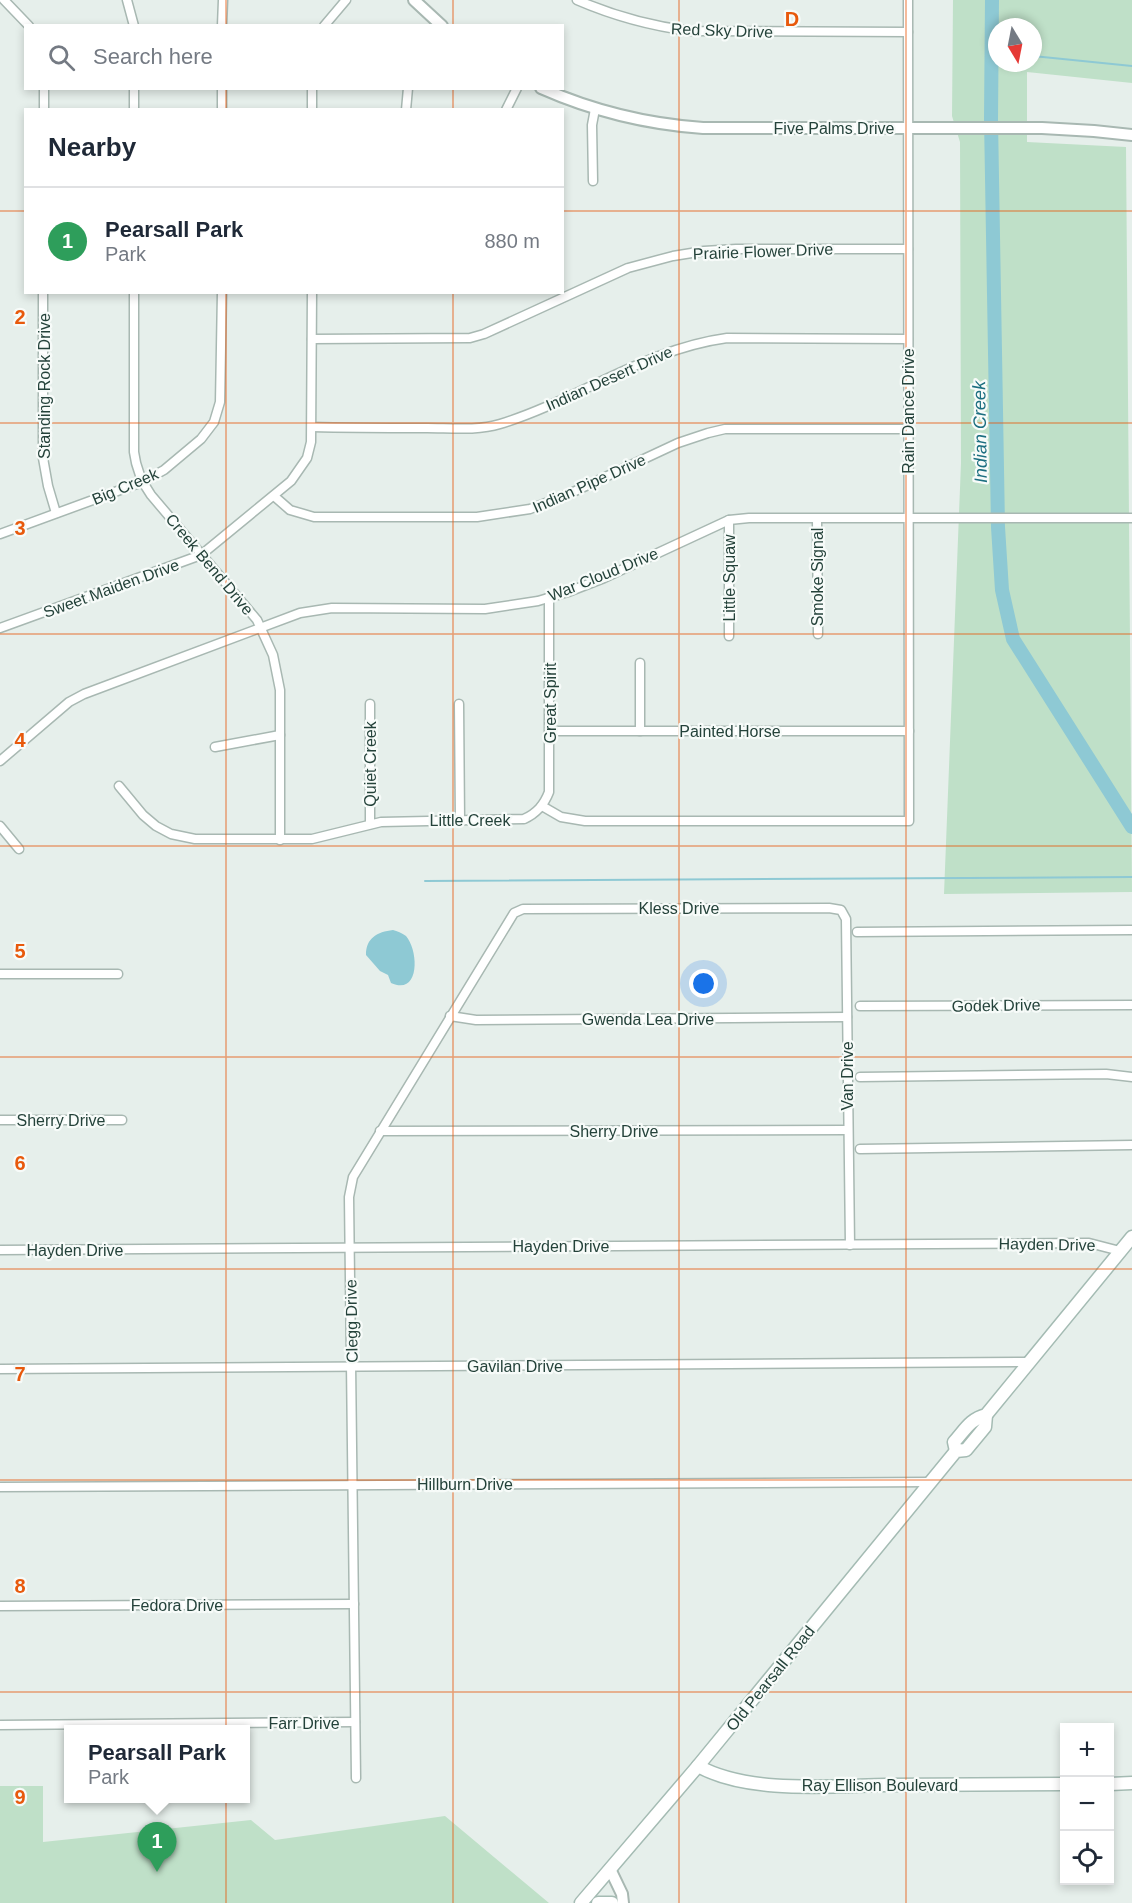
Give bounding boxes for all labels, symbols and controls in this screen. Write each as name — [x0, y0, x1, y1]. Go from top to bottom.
text: D — [785, 8, 799, 30]
north arrow — [988, 18, 1042, 72]
street label: Red Sky Drive — [671, 20, 773, 41]
search box — [24, 24, 564, 90]
icon: search — [45, 41, 78, 74]
text: Search here — [93, 44, 213, 69]
street label: Five Palms Drive — [774, 120, 895, 137]
text: Nearby — [48, 132, 136, 162]
text: Pearsall Park — [105, 217, 243, 242]
text: 1 — [62, 230, 73, 252]
text: 880 m — [484, 230, 540, 252]
street label: Prairie Flower Drive — [693, 241, 834, 262]
text: Park — [105, 243, 146, 265]
text: 2 — [14, 306, 26, 328]
street label: Standing Rock Drive — [36, 313, 53, 459]
street label: Indian Desert Drive — [543, 343, 675, 414]
street label: Rain Dance Drive — [900, 348, 917, 474]
water label: Indian Creek — [969, 380, 991, 483]
street label: Indian Pipe Drive — [530, 451, 648, 516]
street label: Big Creek — [90, 465, 162, 508]
street label: Creek Bend Drive — [163, 510, 257, 618]
text: 3 — [14, 517, 26, 539]
street label: Smoke Signal — [809, 528, 826, 626]
street label: Little Squaw — [721, 534, 738, 622]
street label: War Cloud Drive — [546, 545, 661, 604]
street label: Sweet Maiden Drive — [41, 556, 181, 621]
street label: Great Spirit — [542, 662, 559, 743]
street label: Quiet Creek — [362, 720, 379, 807]
street label: Painted Horse — [679, 723, 781, 740]
text: 4 — [14, 729, 26, 751]
street label: Little Creek — [430, 812, 511, 829]
street label: Kless Drive — [639, 900, 720, 917]
text: 5 — [14, 940, 26, 962]
your location — [689, 969, 718, 998]
street label: Godek Drive — [951, 996, 1041, 1015]
street label: Gwenda Lea Drive — [582, 1011, 714, 1028]
street label: Van Drive — [839, 1041, 856, 1111]
street label: Sherry Drive — [17, 1112, 106, 1129]
street label: Sherry Drive — [570, 1123, 659, 1140]
text: 6 — [14, 1152, 26, 1174]
street label: Hayden Drive — [998, 1235, 1096, 1254]
street label: Hayden Drive — [513, 1238, 610, 1255]
street label: Hayden Drive — [27, 1242, 124, 1259]
street label: Clegg Drive — [342, 1279, 361, 1363]
street label: Gavilan Drive — [467, 1358, 563, 1375]
text: 7 — [14, 1363, 26, 1385]
street label: Hillburn Drive — [417, 1476, 513, 1493]
text: 8 — [14, 1575, 26, 1597]
street label: Fedora Drive — [131, 1597, 223, 1614]
street label: Old Pearsall Road — [723, 1623, 818, 1734]
street label: Farr Drive — [268, 1715, 340, 1732]
map controls — [1060, 1723, 1114, 1885]
button: + — [1060, 1723, 1114, 1777]
popup — [64, 1725, 250, 1803]
text: Pearsall Park — [88, 1740, 226, 1765]
text: Park — [88, 1766, 129, 1788]
street label: Ray Ellison Boulevard — [802, 1777, 958, 1794]
button: − — [1060, 1777, 1114, 1831]
text: 9 — [14, 1786, 26, 1808]
pin: 1 — [138, 1822, 176, 1872]
button: locate — [1060, 1831, 1114, 1885]

